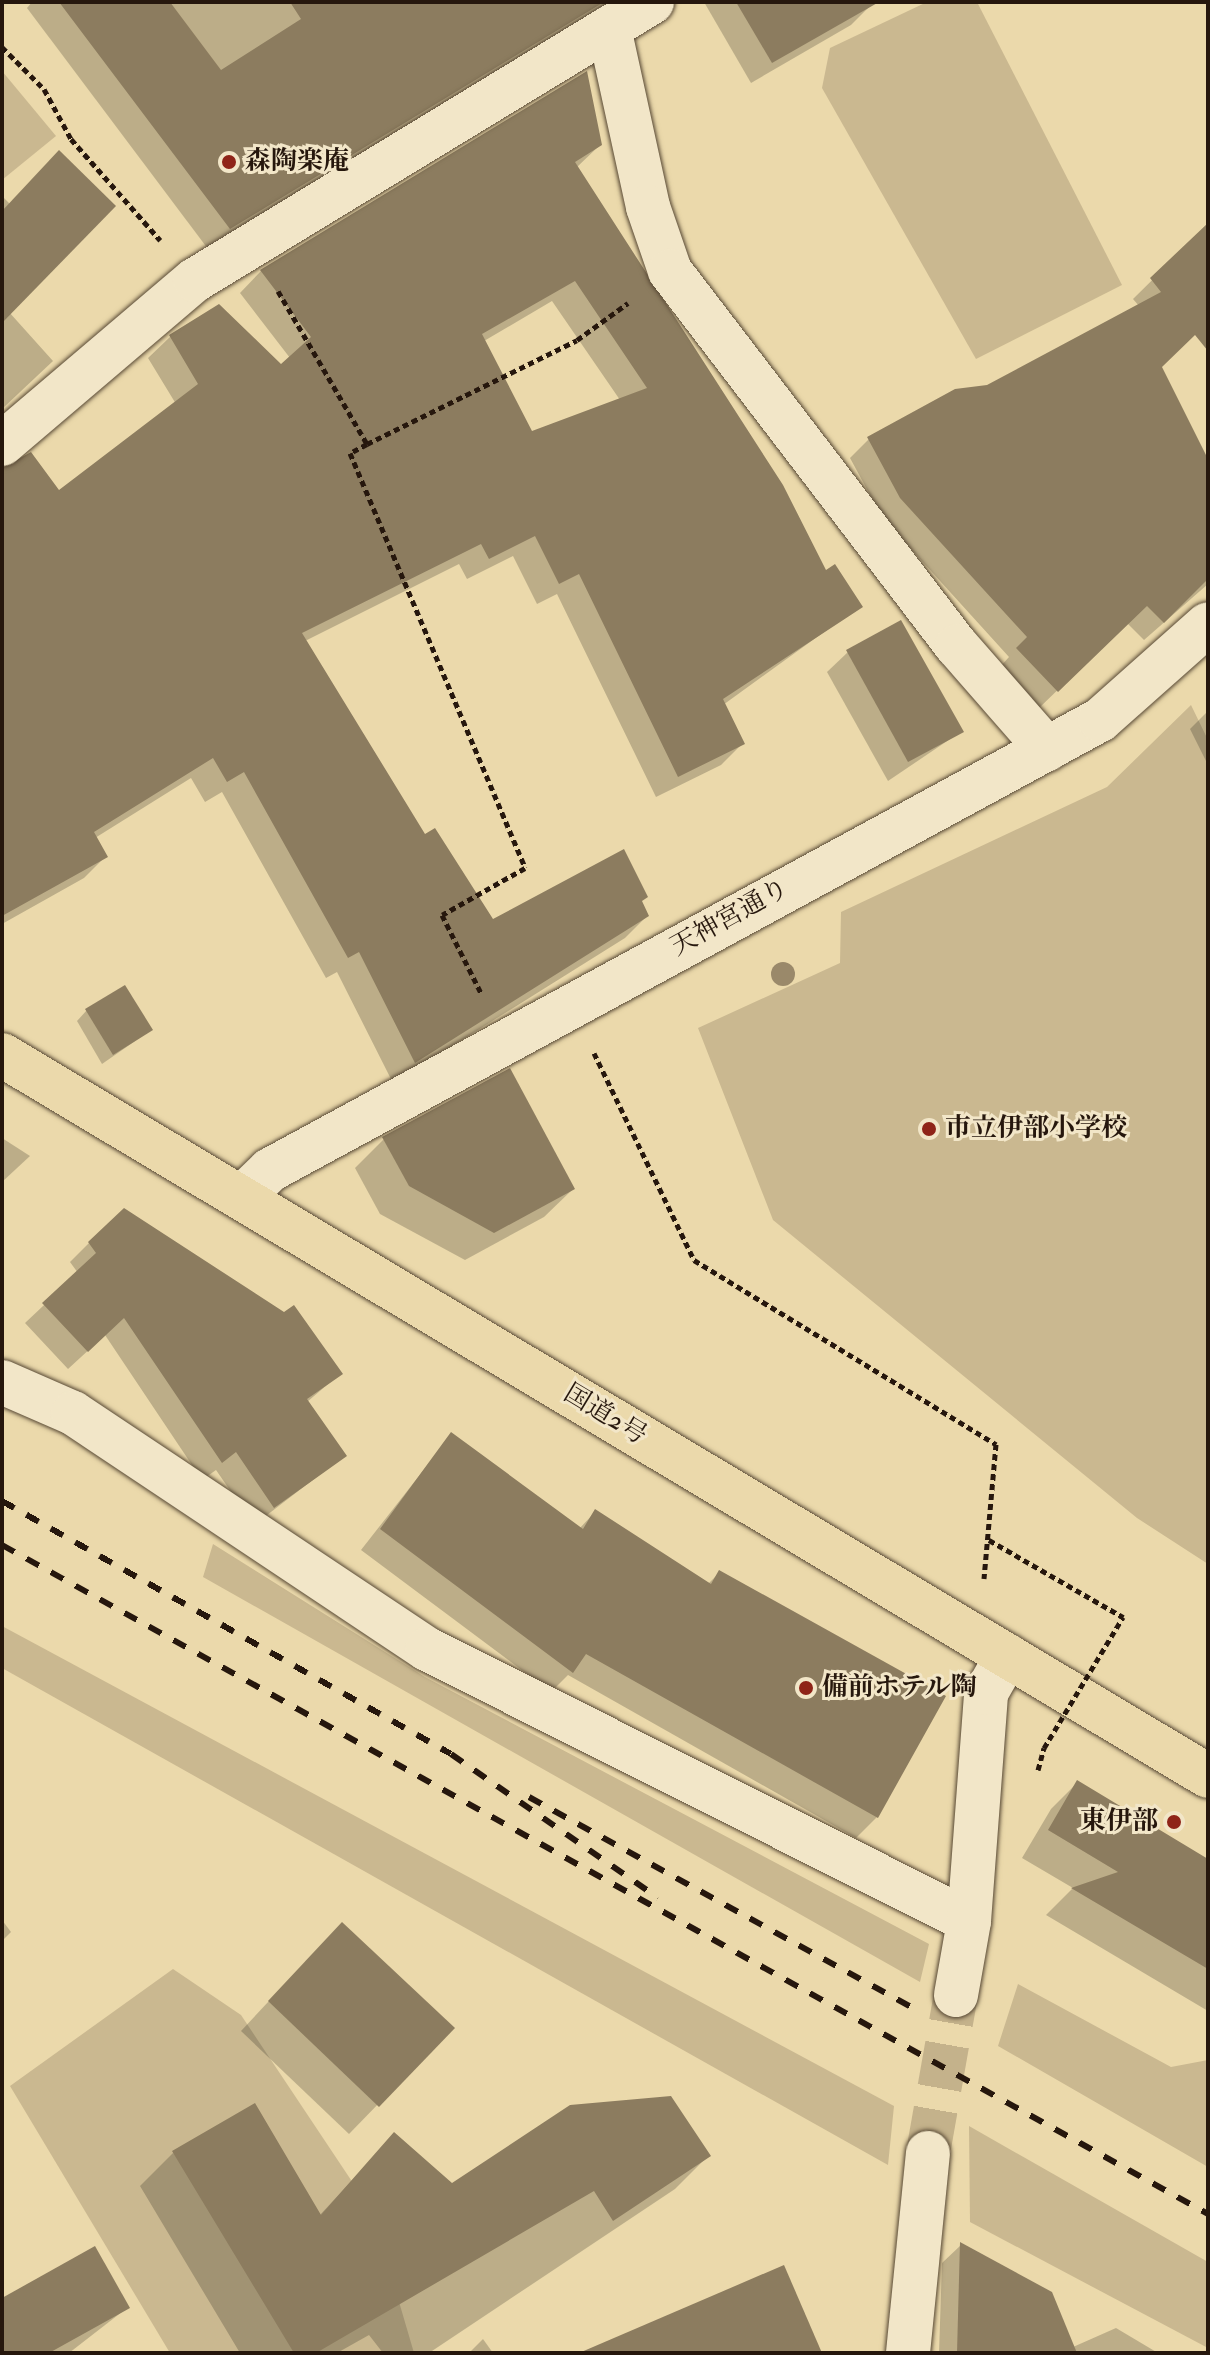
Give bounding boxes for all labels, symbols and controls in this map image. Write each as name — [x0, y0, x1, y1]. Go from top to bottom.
place label: 森陶楽庵 — [245, 146, 349, 178]
marker: 森陶楽庵 — [220, 153, 238, 171]
street label: 天神宮通り — [666, 873, 794, 963]
place label: 市立伊部小学校 — [945, 1113, 1127, 1145]
marker: 市立伊部小学校 — [920, 1120, 938, 1138]
street label: 国道2号 — [558, 1378, 652, 1452]
place label: 備前ホテル陶 — [822, 1672, 978, 1704]
marker: 備前ホテル陶 — [797, 1679, 815, 1697]
place label: 東伊部 — [1080, 1806, 1158, 1838]
marker: 東伊部 — [1165, 1813, 1183, 1831]

